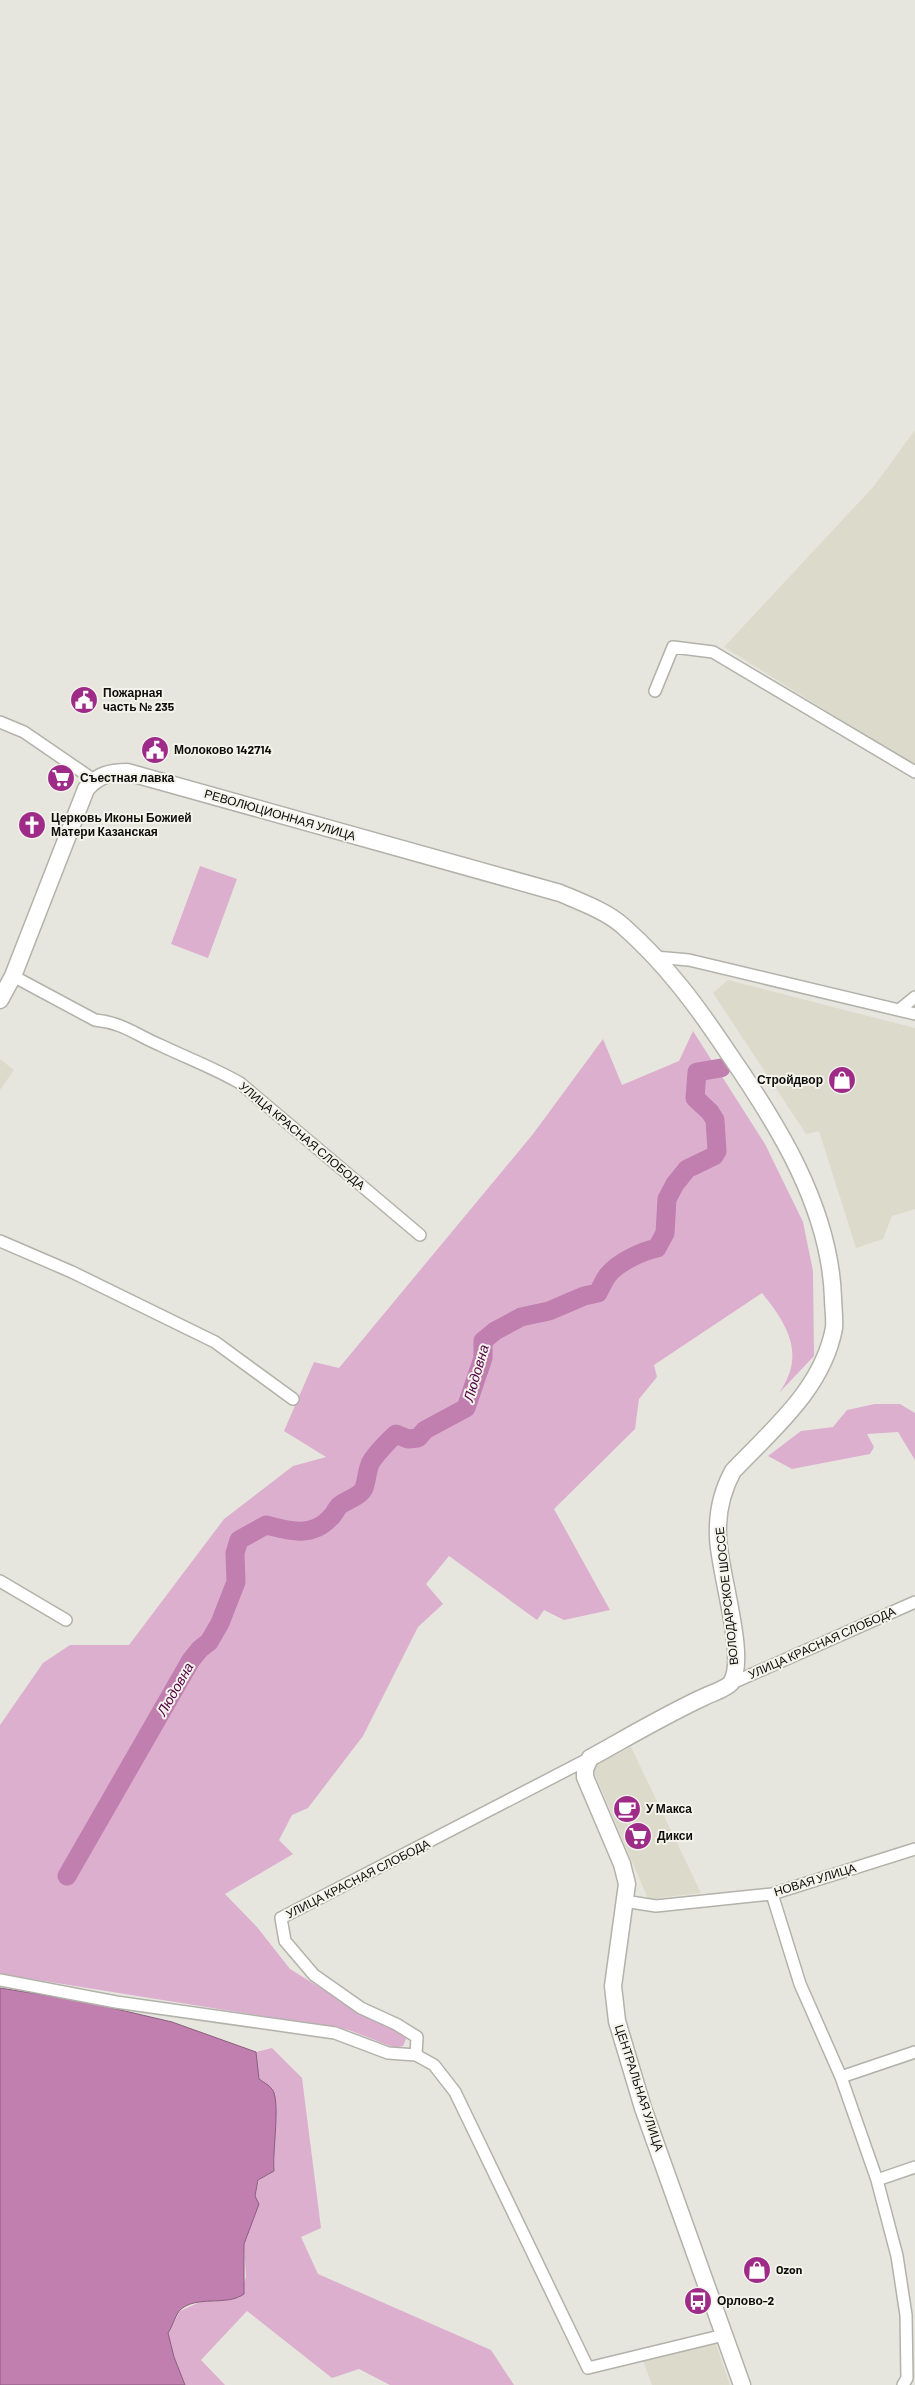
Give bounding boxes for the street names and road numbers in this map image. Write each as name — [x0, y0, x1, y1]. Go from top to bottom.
street label: РЕВОЛЮЦИОННАЯ УЛИЦА — [203, 786, 357, 843]
street label: УЛИЦА КРАСНАЯ СЛОБОДА — [236, 1079, 368, 1193]
street label: ВОЛОДАРСКОЕ ШОССЕ — [712, 1526, 741, 1666]
street label: УЛИЦА КРАСНАЯ СЛОБОДА — [746, 1603, 898, 1682]
street label: УЛИЦА КРАСНАЯ СЛОБОДА — [283, 1836, 432, 1922]
street label: НОВАЯ УЛИЦА — [772, 1860, 858, 1899]
street label: ЦЕНТРАЛЬНАЯ УЛИЦА — [612, 2023, 667, 2153]

